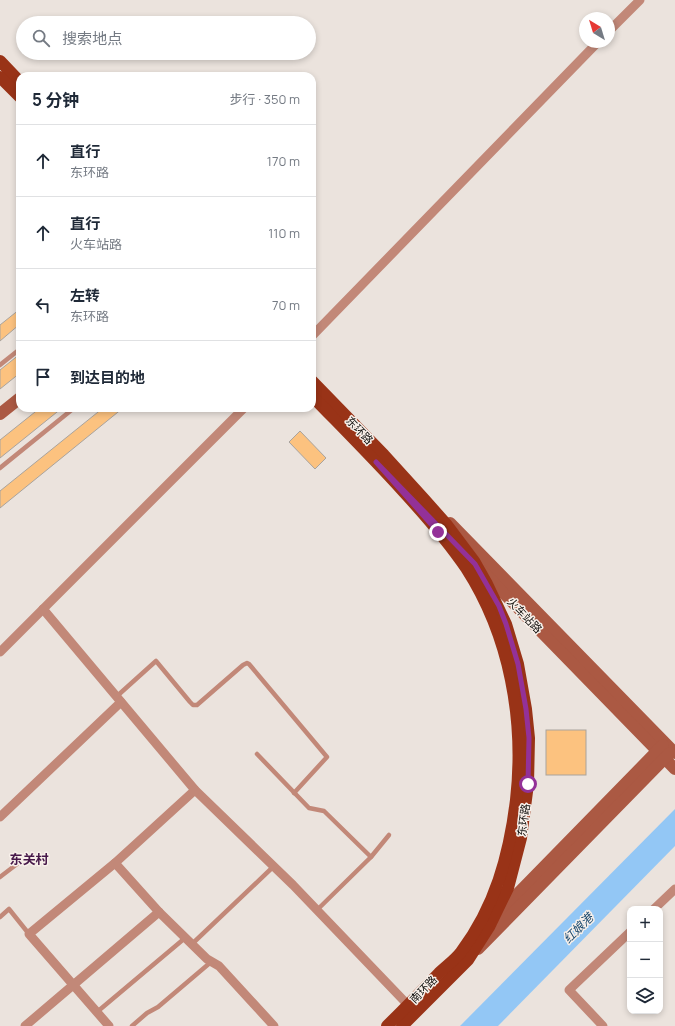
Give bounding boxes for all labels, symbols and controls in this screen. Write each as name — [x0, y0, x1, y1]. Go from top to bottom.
north arrow — [579, 12, 615, 48]
search box — [16, 16, 316, 60]
icon: search — [30, 27, 52, 49]
text: 搜索地点 — [62, 28, 122, 49]
text: 5 分钟 — [32, 88, 79, 111]
text: 步行 · 350 m — [230, 90, 300, 108]
text: 直行 — [70, 141, 100, 162]
icon: ahead — [32, 150, 54, 172]
text: 170 m — [267, 152, 300, 170]
text: 东环路 — [70, 163, 109, 181]
text: 直行 — [70, 213, 100, 234]
icon: ahead — [32, 222, 54, 244]
text: 110 m — [268, 224, 300, 242]
text: 火车站路 — [70, 235, 122, 253]
text: 左转 — [70, 285, 100, 306]
icon: left — [32, 294, 54, 316]
text: 70 m — [272, 296, 300, 314]
text: 东环路 — [70, 307, 109, 325]
icon: arrive — [32, 366, 54, 388]
text: 到达目的地 — [70, 367, 145, 388]
street label: 东环路 — [343, 413, 377, 447]
route end — [429, 523, 447, 541]
street label: 火车站路 — [504, 594, 546, 636]
route start — [519, 775, 537, 793]
street label: 东环路 — [513, 803, 533, 837]
district label: 东关村 — [9, 850, 49, 868]
map controls — [627, 906, 663, 1014]
button: + — [627, 906, 663, 942]
water label: 红娘港 — [559, 908, 598, 947]
button: − — [627, 942, 663, 978]
street label: 南环路 — [406, 972, 440, 1006]
button: layers — [627, 978, 663, 1014]

